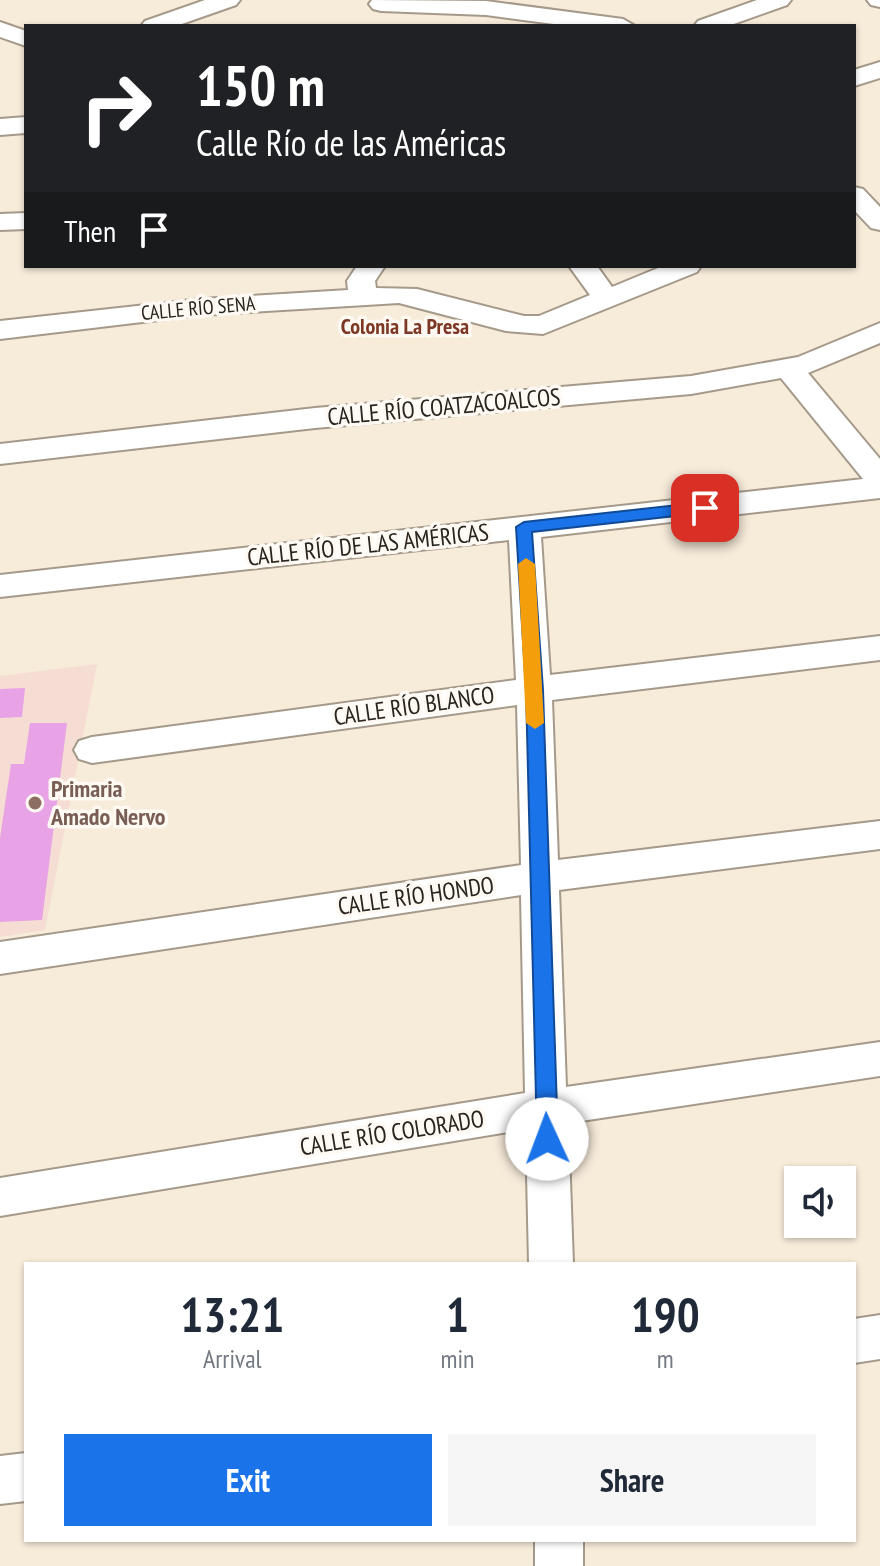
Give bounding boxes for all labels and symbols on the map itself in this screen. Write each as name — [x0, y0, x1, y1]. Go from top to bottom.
street label: CALLE RÍO SENA — [140, 290, 257, 326]
district label: Colonia La Presa — [341, 312, 469, 340]
street label: CALLE RÍO COATZACOALCOS — [326, 381, 562, 432]
pin — [671, 474, 739, 542]
street label: CALLE RÍO DE LAS AMÉRICAS — [246, 516, 490, 573]
street label: CALLE RÍO BLANCO — [332, 679, 496, 732]
place label: Primaria Amado Nervo — [50, 773, 166, 832]
marker: Primaria Amado Nervo — [26, 794, 44, 812]
street label: CALLE RÍO HONDO — [336, 869, 496, 922]
position arrow — [505, 1097, 589, 1181]
street label: CALLE RÍO COLORADO — [298, 1103, 486, 1162]

